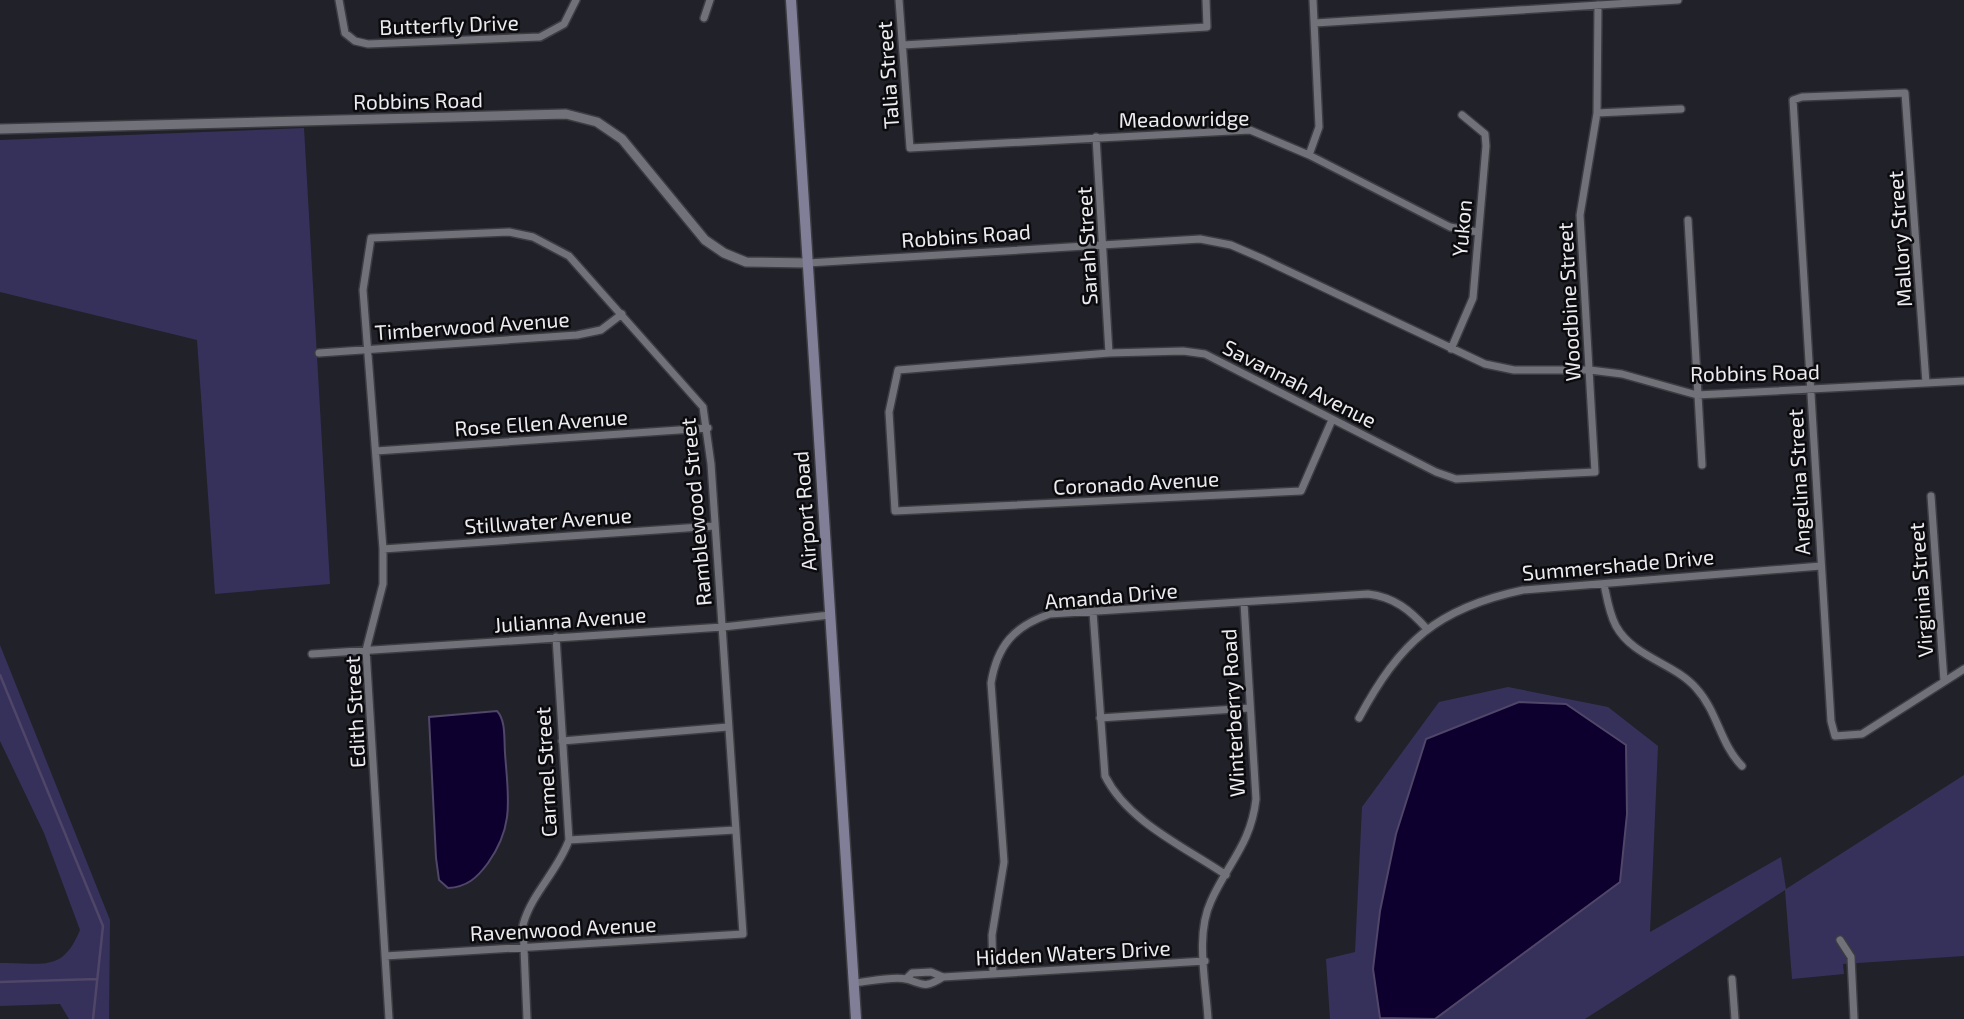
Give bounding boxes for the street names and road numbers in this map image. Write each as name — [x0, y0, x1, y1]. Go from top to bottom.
street label: Butterfly Drive — [379, 9, 519, 39]
street label: Talia Street — [871, 20, 903, 130]
street label: Robbins Road — [353, 86, 483, 114]
street label: Meadowridge — [1118, 104, 1250, 132]
street label: Mallory Street — [1882, 170, 1916, 308]
street label: Sarah Street — [1070, 186, 1102, 306]
street label: Yukon — [1446, 198, 1476, 258]
street label: Robbins Road — [900, 218, 1032, 252]
street label: Woodbine Street — [1551, 222, 1585, 382]
street label: Timberwood Avenue — [374, 306, 570, 344]
street label: Savannah Avenue — [1219, 334, 1381, 432]
street label: Robbins Road — [1690, 358, 1820, 386]
street label: Rose Ellen Avenue — [453, 403, 629, 441]
street label: Angelina Street — [1782, 408, 1814, 556]
street label: Ramblewood Street — [674, 417, 716, 607]
street label: Airport Road — [787, 450, 821, 572]
street label: Coronado Avenue — [1052, 465, 1220, 499]
street label: Stillwater Avenue — [464, 502, 632, 538]
street label: Virginia Street — [1903, 522, 1937, 658]
street label: Summershade Drive — [1521, 543, 1715, 585]
street label: Amanda Drive — [1044, 577, 1178, 613]
street label: Julianna Avenue — [493, 601, 647, 637]
street label: Winterberry Road — [1215, 628, 1249, 798]
street label: Edith Street — [339, 655, 369, 769]
street label: Carmel Street — [529, 706, 561, 838]
street label: Ravenwood Avenue — [469, 911, 657, 945]
street label: Hidden Waters Drive — [975, 934, 1171, 970]

